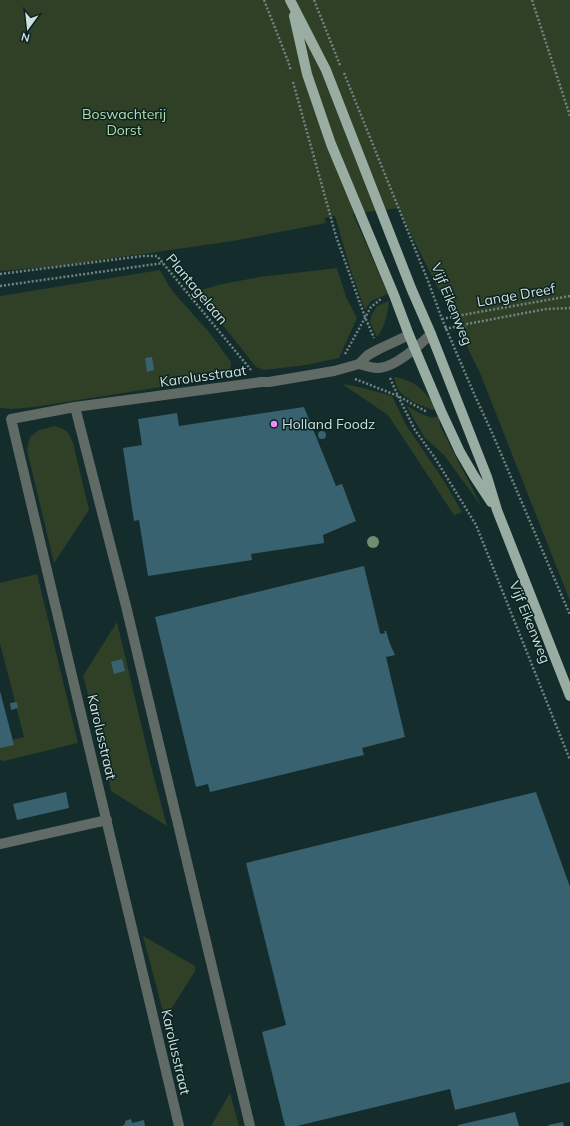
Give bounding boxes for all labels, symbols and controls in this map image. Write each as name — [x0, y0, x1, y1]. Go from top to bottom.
north arrow — [8, 8, 48, 48]
text: N — [20, 30, 31, 45]
park label: Boswachterij Dorst — [82, 105, 166, 139]
street label: Plantagelaan — [162, 250, 232, 328]
street label: Vijf Eikenweg — [427, 260, 477, 348]
street label: Lange Dreef — [475, 279, 557, 311]
street label: Karolusstraat — [159, 361, 247, 391]
place label: Holland Foodz — [282, 415, 375, 433]
marker: Holland Foodz — [269, 419, 279, 429]
street label: Vijf Eikenweg — [505, 578, 555, 666]
street label: Karolusstraat — [83, 693, 121, 782]
street label: Karolusstraat — [157, 1008, 195, 1097]

